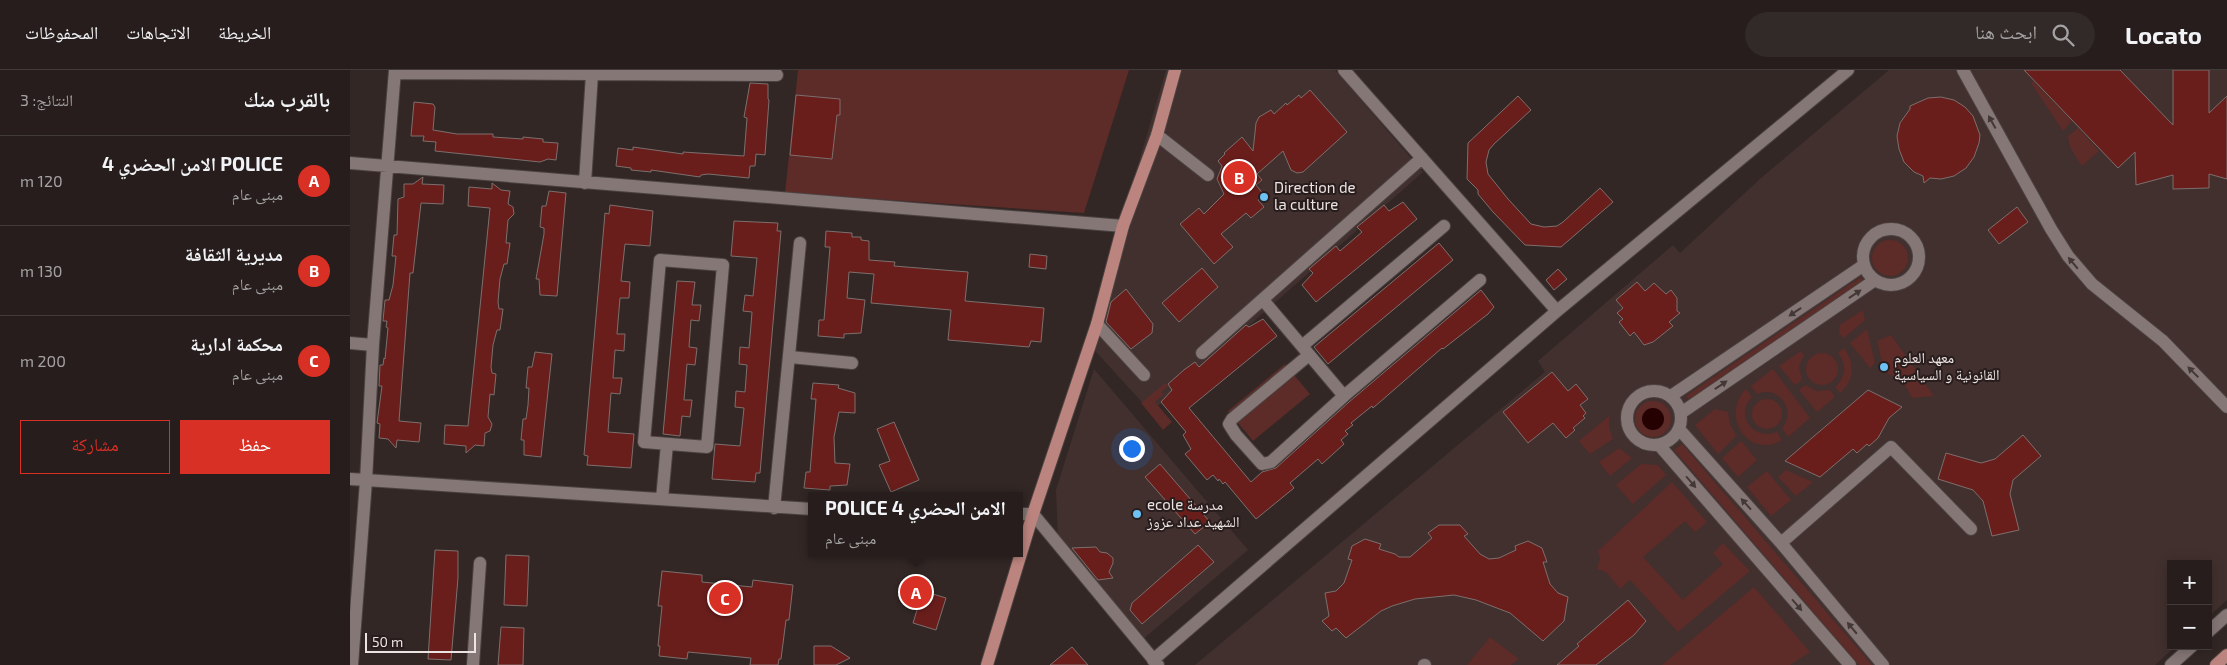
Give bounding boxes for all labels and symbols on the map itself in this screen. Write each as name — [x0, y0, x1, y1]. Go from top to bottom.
one-way arrow — [1988, 115, 1996, 130]
pin: B — [1223, 158, 1255, 196]
place label: Direction de la culture — [1274, 178, 1356, 213]
marker: Direction de la culture — [1258, 191, 1270, 203]
one-way arrow — [2067, 257, 2079, 269]
one-way arrow — [1848, 289, 1862, 299]
one-way arrow — [1788, 307, 1802, 317]
place label: معهد العلوم القانونية و السياسية — [1894, 348, 1999, 384]
marker: معهد العلوم القانونية و السياسية — [1878, 361, 1890, 373]
one-way arrow — [2187, 366, 2199, 378]
one-way arrow — [1714, 381, 1728, 390]
your location — [1119, 436, 1145, 462]
one-way arrow — [1685, 476, 1696, 488]
place label: ecole مدرسة الشهيد عداد عزوز — [1146, 495, 1240, 531]
one-way arrow — [1740, 499, 1752, 511]
marker: ecole مدرسة الشهيد عداد عزوز — [1131, 508, 1143, 520]
pin: A — [900, 573, 932, 611]
pin: C — [709, 579, 741, 617]
one-way arrow — [1792, 598, 1803, 611]
one-way arrow — [1846, 621, 1857, 634]
scale bar — [365, 630, 476, 653]

